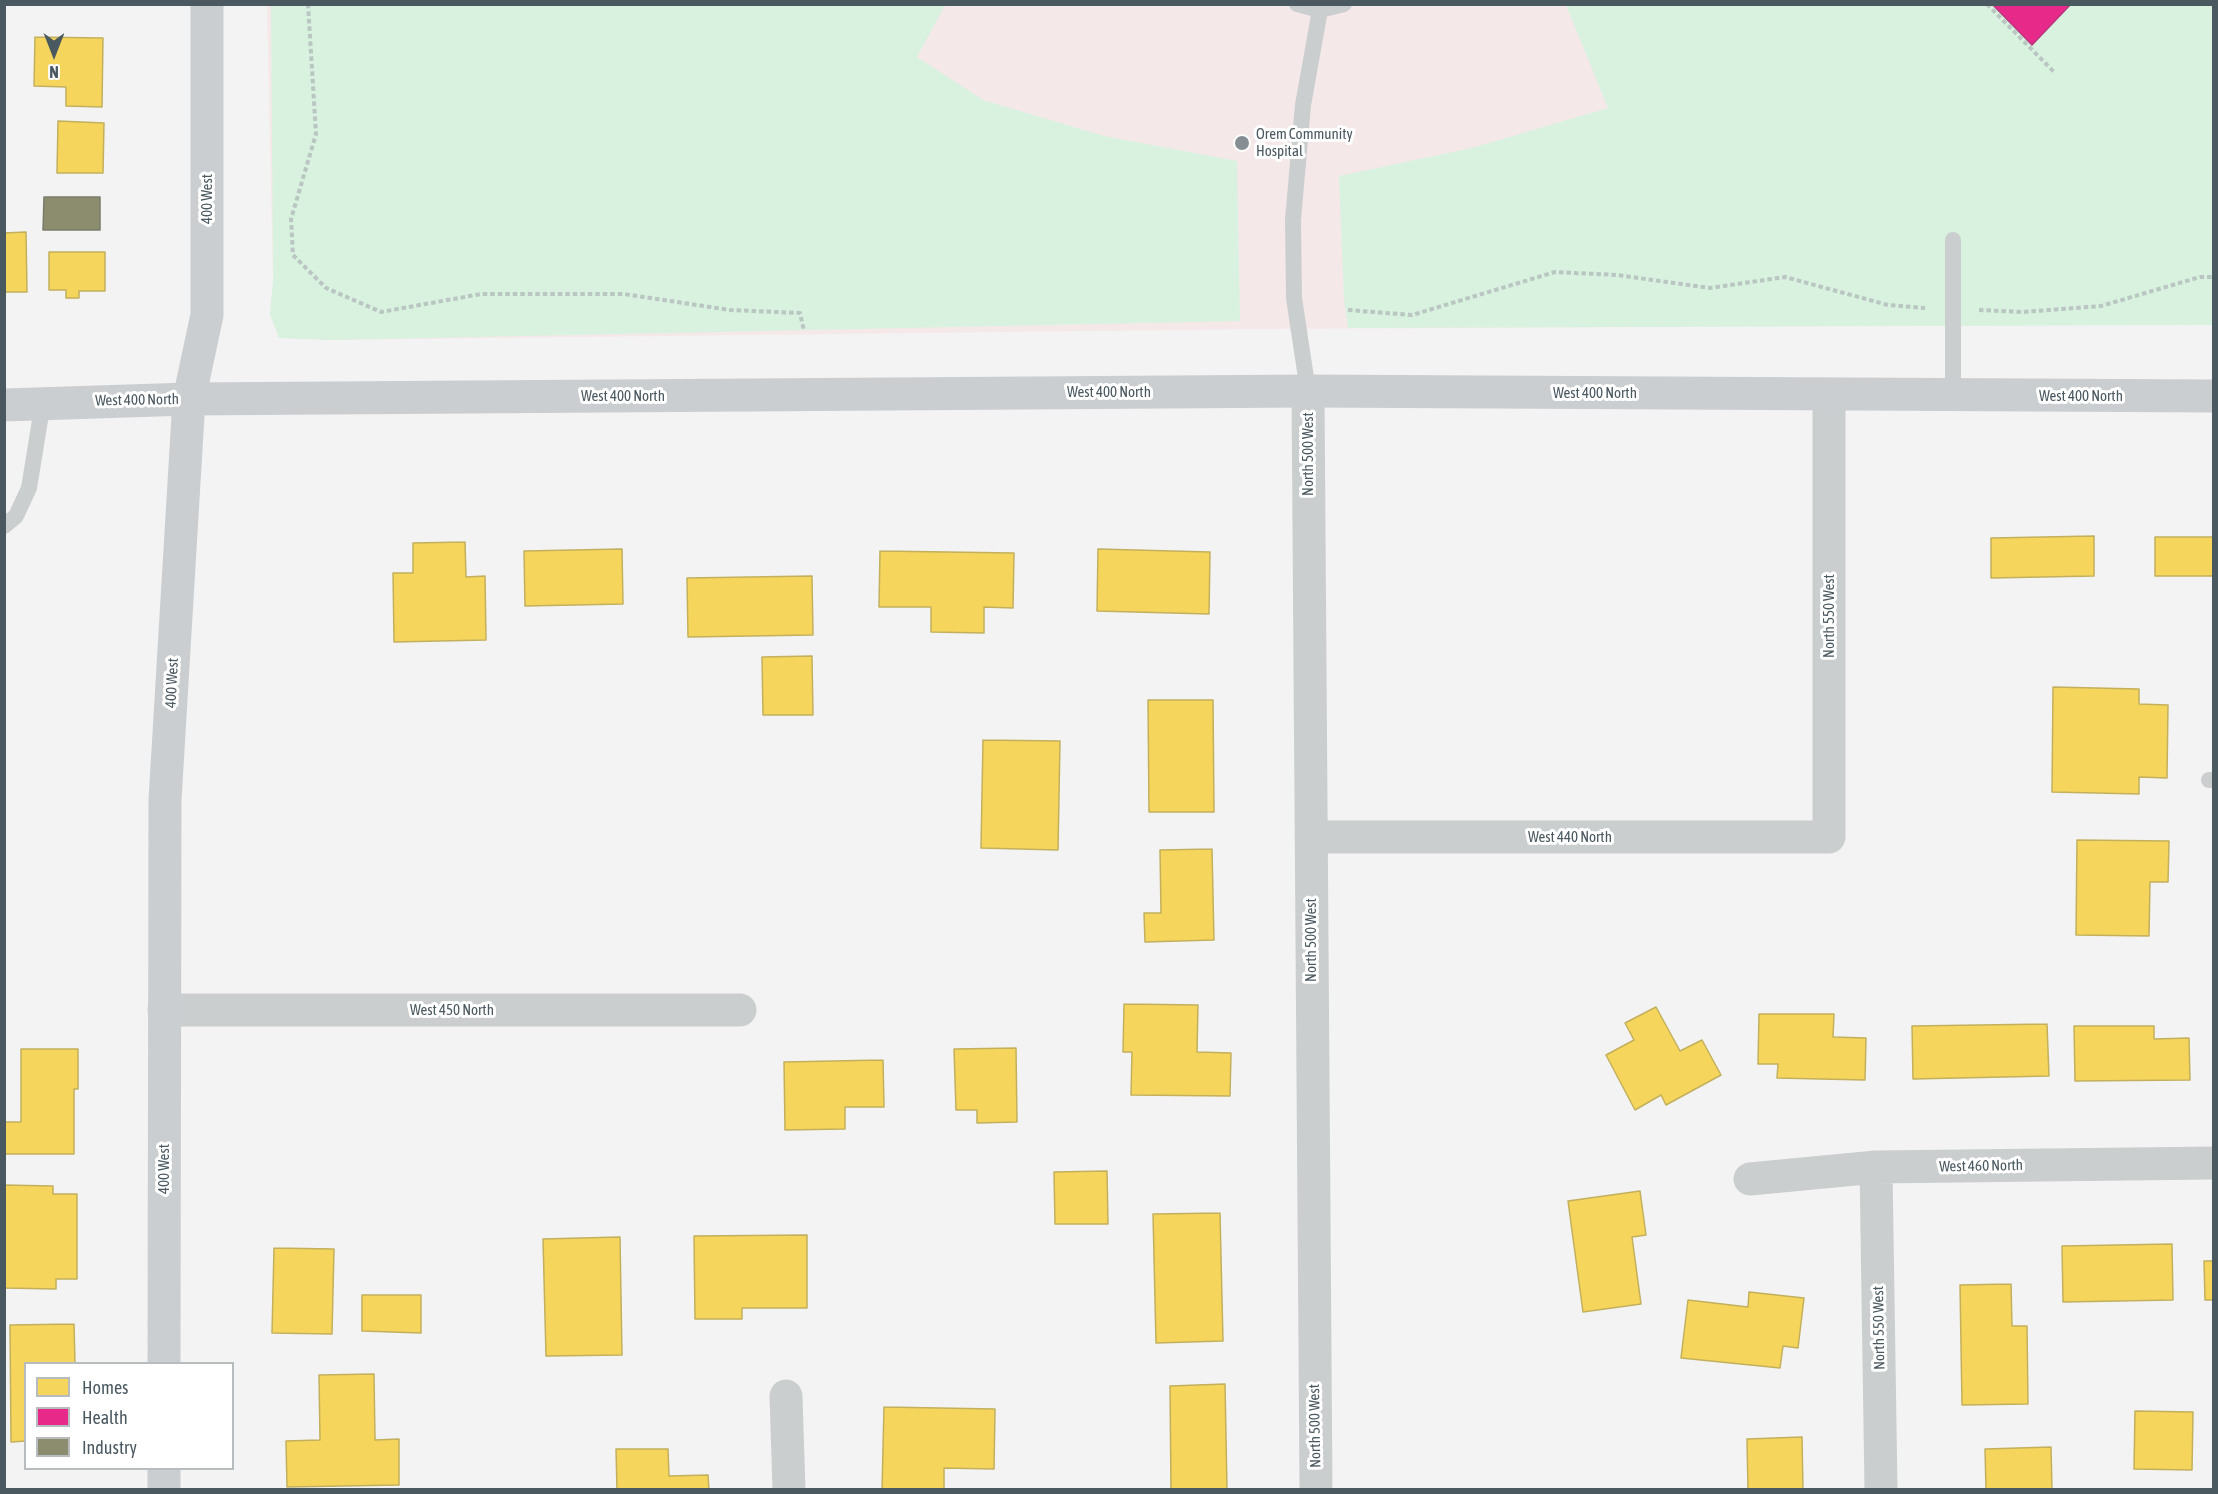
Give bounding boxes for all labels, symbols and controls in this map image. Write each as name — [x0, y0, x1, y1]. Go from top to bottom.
north arrow — [24, 24, 84, 84]
text: N — [49, 63, 59, 81]
place label: Orem Community Hospital — [1256, 125, 1353, 160]
marker: Orem Community Hospital — [1233, 134, 1251, 152]
street label: 400 West — [198, 174, 216, 224]
street label: West 400 North — [1067, 383, 1151, 401]
street label: West 400 North — [1553, 384, 1637, 402]
street label: West 400 North — [581, 387, 665, 405]
street label: West 400 North — [2039, 387, 2123, 405]
street label: West 400 North — [95, 390, 179, 410]
street label: North 500 West — [1299, 412, 1317, 496]
street label: North 550 West — [1820, 574, 1838, 658]
street label: 400 West — [162, 658, 182, 708]
street label: West 440 North — [1528, 828, 1612, 846]
street label: North 500 West — [1302, 898, 1320, 982]
street label: West 450 North — [410, 1001, 494, 1019]
street label: 400 West — [155, 1144, 173, 1194]
street label: West 460 North — [1939, 1156, 2023, 1176]
street label: North 550 West — [1869, 1286, 1889, 1370]
legend — [24, 1362, 234, 1470]
text: Homes — [82, 1377, 128, 1398]
street label: North 500 West — [1305, 1384, 1325, 1468]
text: Health — [82, 1407, 128, 1428]
text: Industry — [82, 1437, 137, 1458]

